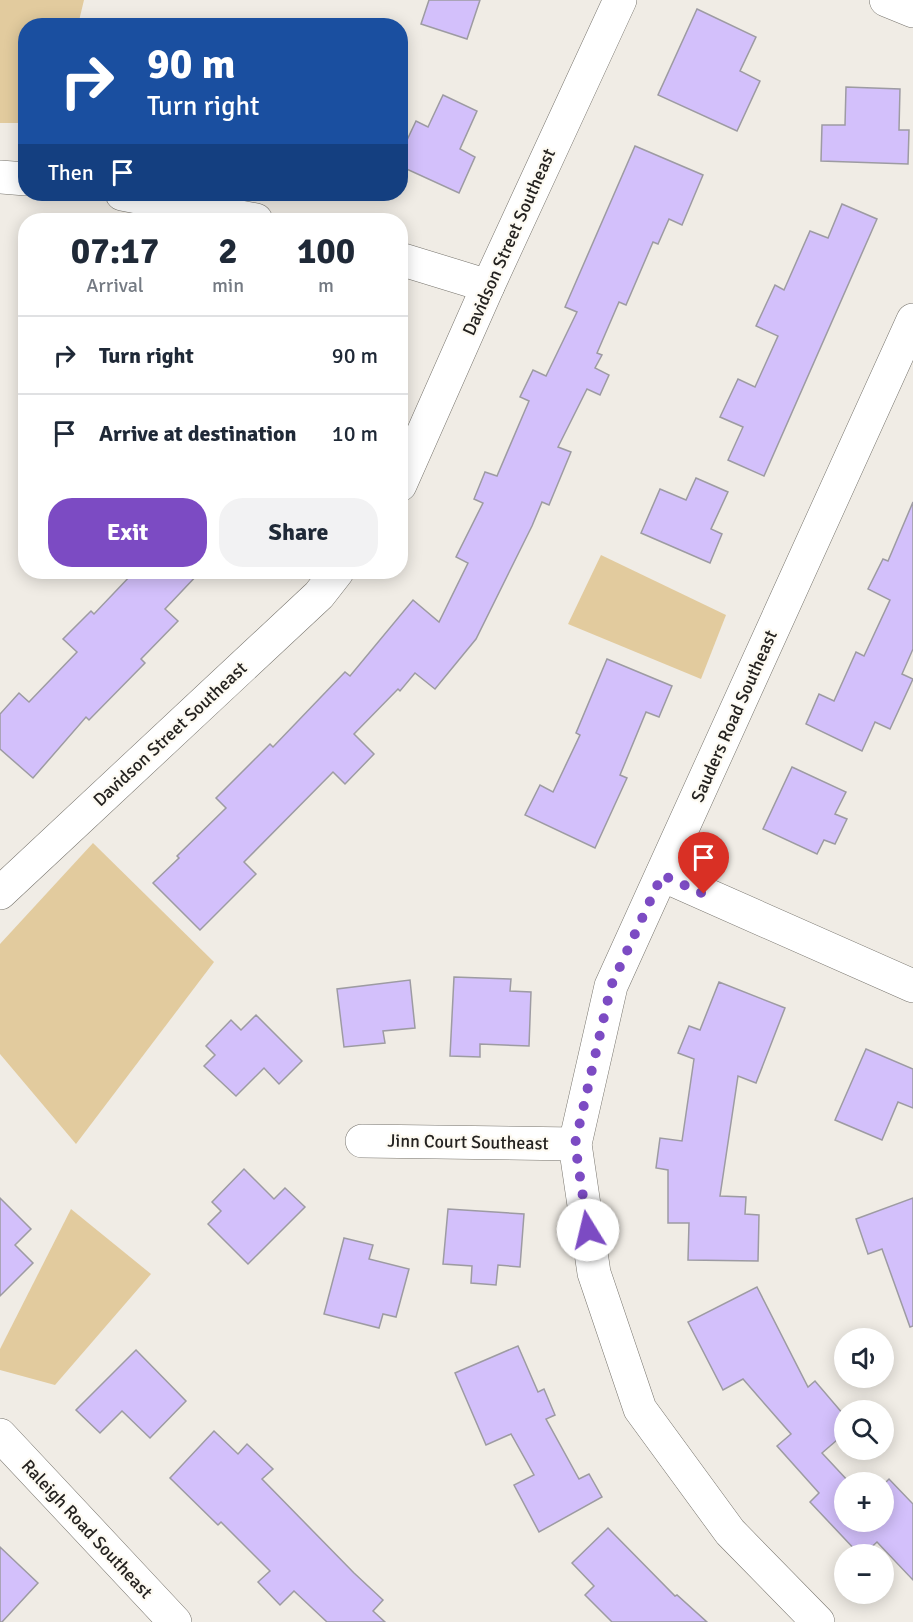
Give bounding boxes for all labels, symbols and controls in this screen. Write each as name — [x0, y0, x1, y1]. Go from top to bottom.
text: 90 m — [147, 39, 236, 90]
icon: right — [48, 42, 126, 120]
text: Turn right — [147, 90, 260, 123]
street label: Davidson Street Southeast — [458, 145, 560, 339]
icon: arrive — [106, 156, 139, 189]
text: Then — [48, 159, 94, 186]
text: 07:17 — [71, 229, 159, 274]
text: 2 — [218, 229, 238, 274]
text: 100 — [297, 229, 355, 274]
text: Arrival — [86, 273, 144, 298]
text: min — [212, 273, 244, 298]
text: m — [318, 273, 334, 298]
icon: right — [48, 339, 81, 372]
text: Turn right — [99, 342, 194, 369]
text: 90 m — [332, 342, 378, 369]
icon: arrive — [48, 417, 81, 450]
text: Arrive at destination — [99, 420, 296, 447]
text: 10 m — [332, 420, 378, 447]
button: Exit — [48, 498, 207, 567]
button: Share — [219, 498, 378, 567]
street label: Sauders Road Southeast — [686, 627, 782, 805]
street label: Davidson Street Southeast — [89, 657, 251, 811]
pin — [678, 832, 729, 894]
icon: arrive — [687, 841, 720, 874]
street label: Jinn Court Southeast — [387, 1130, 549, 1154]
position arrow — [556, 1198, 620, 1262]
map controls — [834, 1328, 894, 1604]
button: sound — [834, 1328, 894, 1388]
button: search — [834, 1400, 894, 1460]
street label: Raleigh Road Southeast — [17, 1455, 157, 1603]
button: + — [834, 1472, 894, 1532]
button: − — [834, 1544, 894, 1604]

